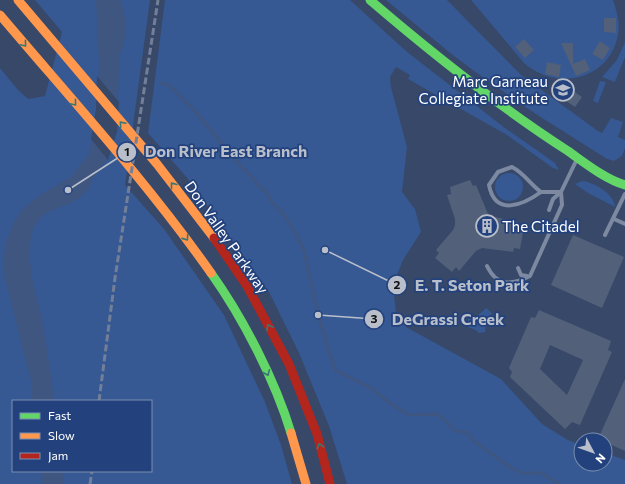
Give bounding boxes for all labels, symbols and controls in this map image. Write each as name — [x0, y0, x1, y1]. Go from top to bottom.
one-way arrow — [20, 40, 27, 47]
place label: Marc Garneau Collegiate Institute — [419, 72, 548, 107]
school or university icon: Marc Garneau Collegiate Institute — [550, 77, 576, 103]
one-way arrow — [69, 98, 77, 106]
one-way arrow — [120, 122, 127, 129]
callout: Don River East Branch — [117, 138, 315, 166]
text: Don River East Branch — [145, 141, 307, 160]
text: 1 — [124, 144, 130, 158]
street label: Don Valley Parkway — [181, 177, 273, 297]
one-way arrow — [171, 182, 178, 189]
building icon: The Citadel — [474, 213, 500, 239]
place label: The Citadel — [502, 217, 580, 235]
one-way arrow — [181, 233, 188, 240]
callout: E. T. Seton Park — [387, 271, 537, 299]
text: E. T. Seton Park — [415, 275, 530, 294]
text: 2 — [394, 277, 401, 291]
callout: DeGrassi Creek — [364, 305, 512, 333]
text: DeGrassi Creek — [392, 309, 505, 328]
text: 3 — [371, 311, 378, 325]
one-way arrow — [266, 324, 274, 331]
one-way arrow — [262, 368, 270, 376]
legend — [12, 400, 152, 472]
text: Fast — [48, 408, 71, 422]
text: Slow — [48, 428, 75, 442]
north arrow — [573, 432, 613, 472]
one-way arrow — [316, 443, 325, 450]
text: Jam — [48, 448, 68, 463]
text: N — [593, 452, 609, 466]

